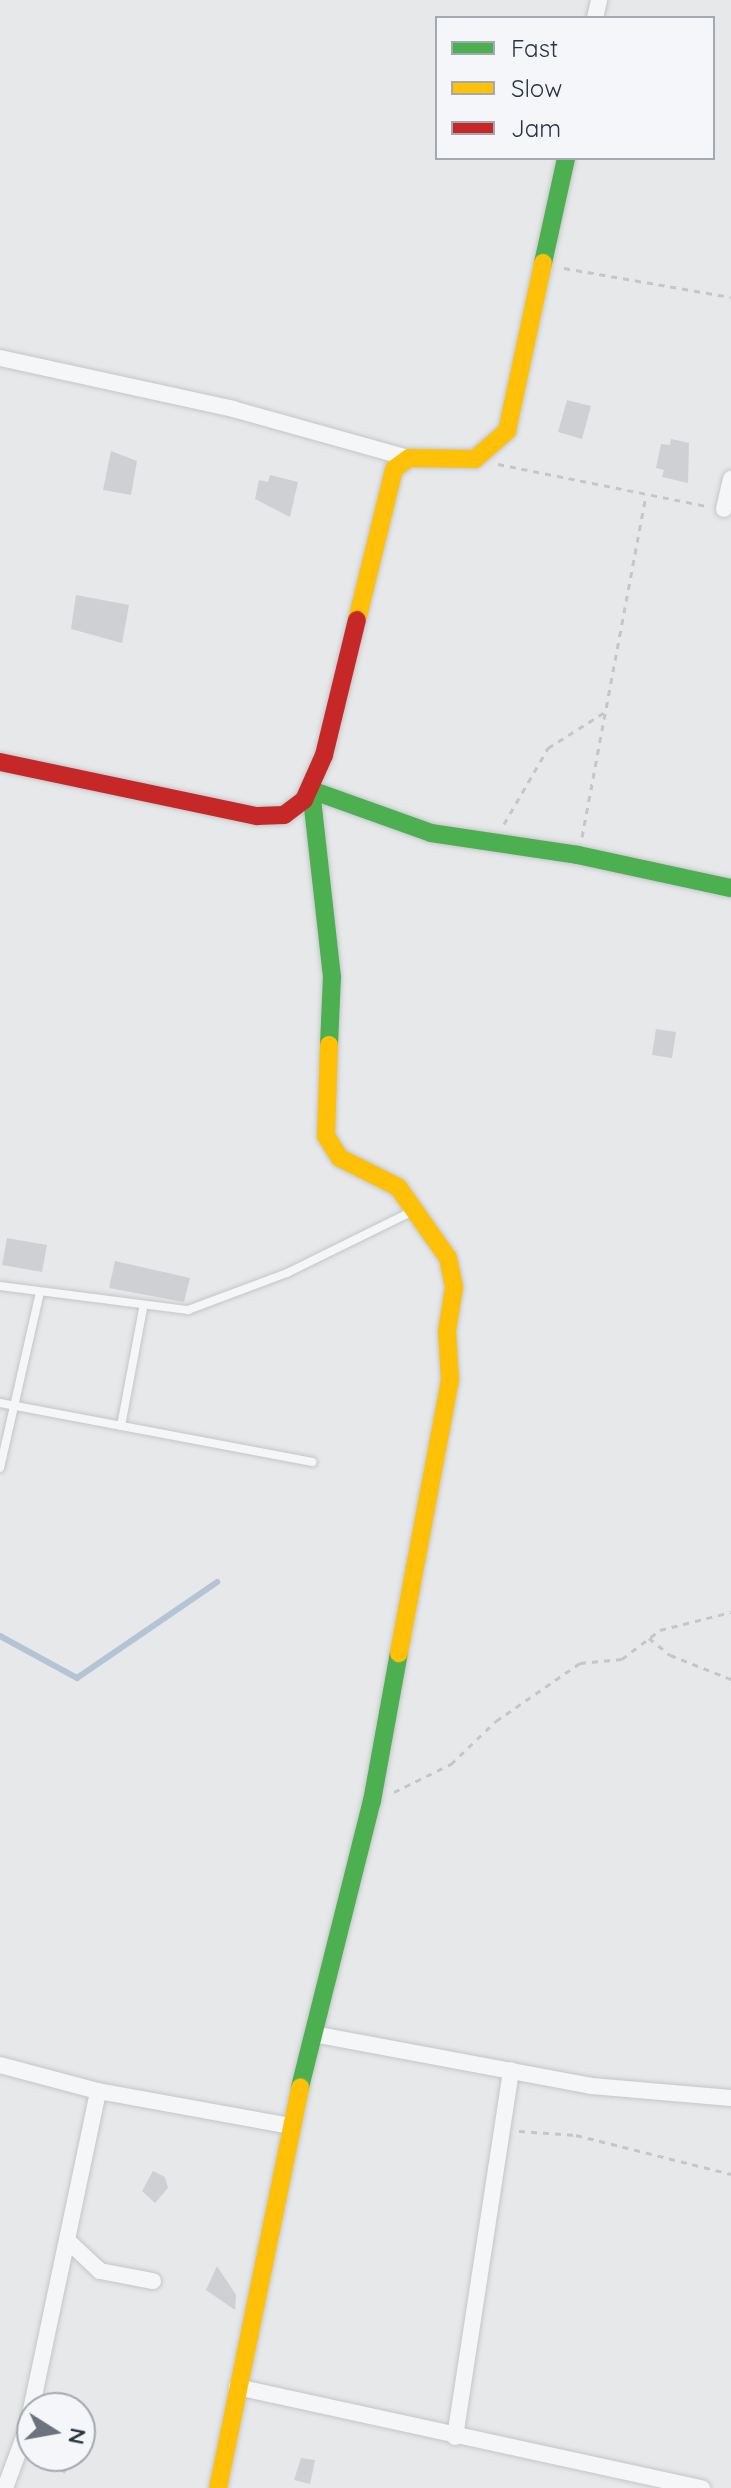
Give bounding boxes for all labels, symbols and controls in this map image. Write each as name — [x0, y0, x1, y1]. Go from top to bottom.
legend — [435, 16, 715, 160]
text: Fast — [511, 33, 558, 63]
text: Slow — [511, 73, 562, 103]
text: Jam — [511, 113, 561, 143]
north arrow — [16, 2392, 96, 2472]
text: N — [62, 2426, 93, 2447]

